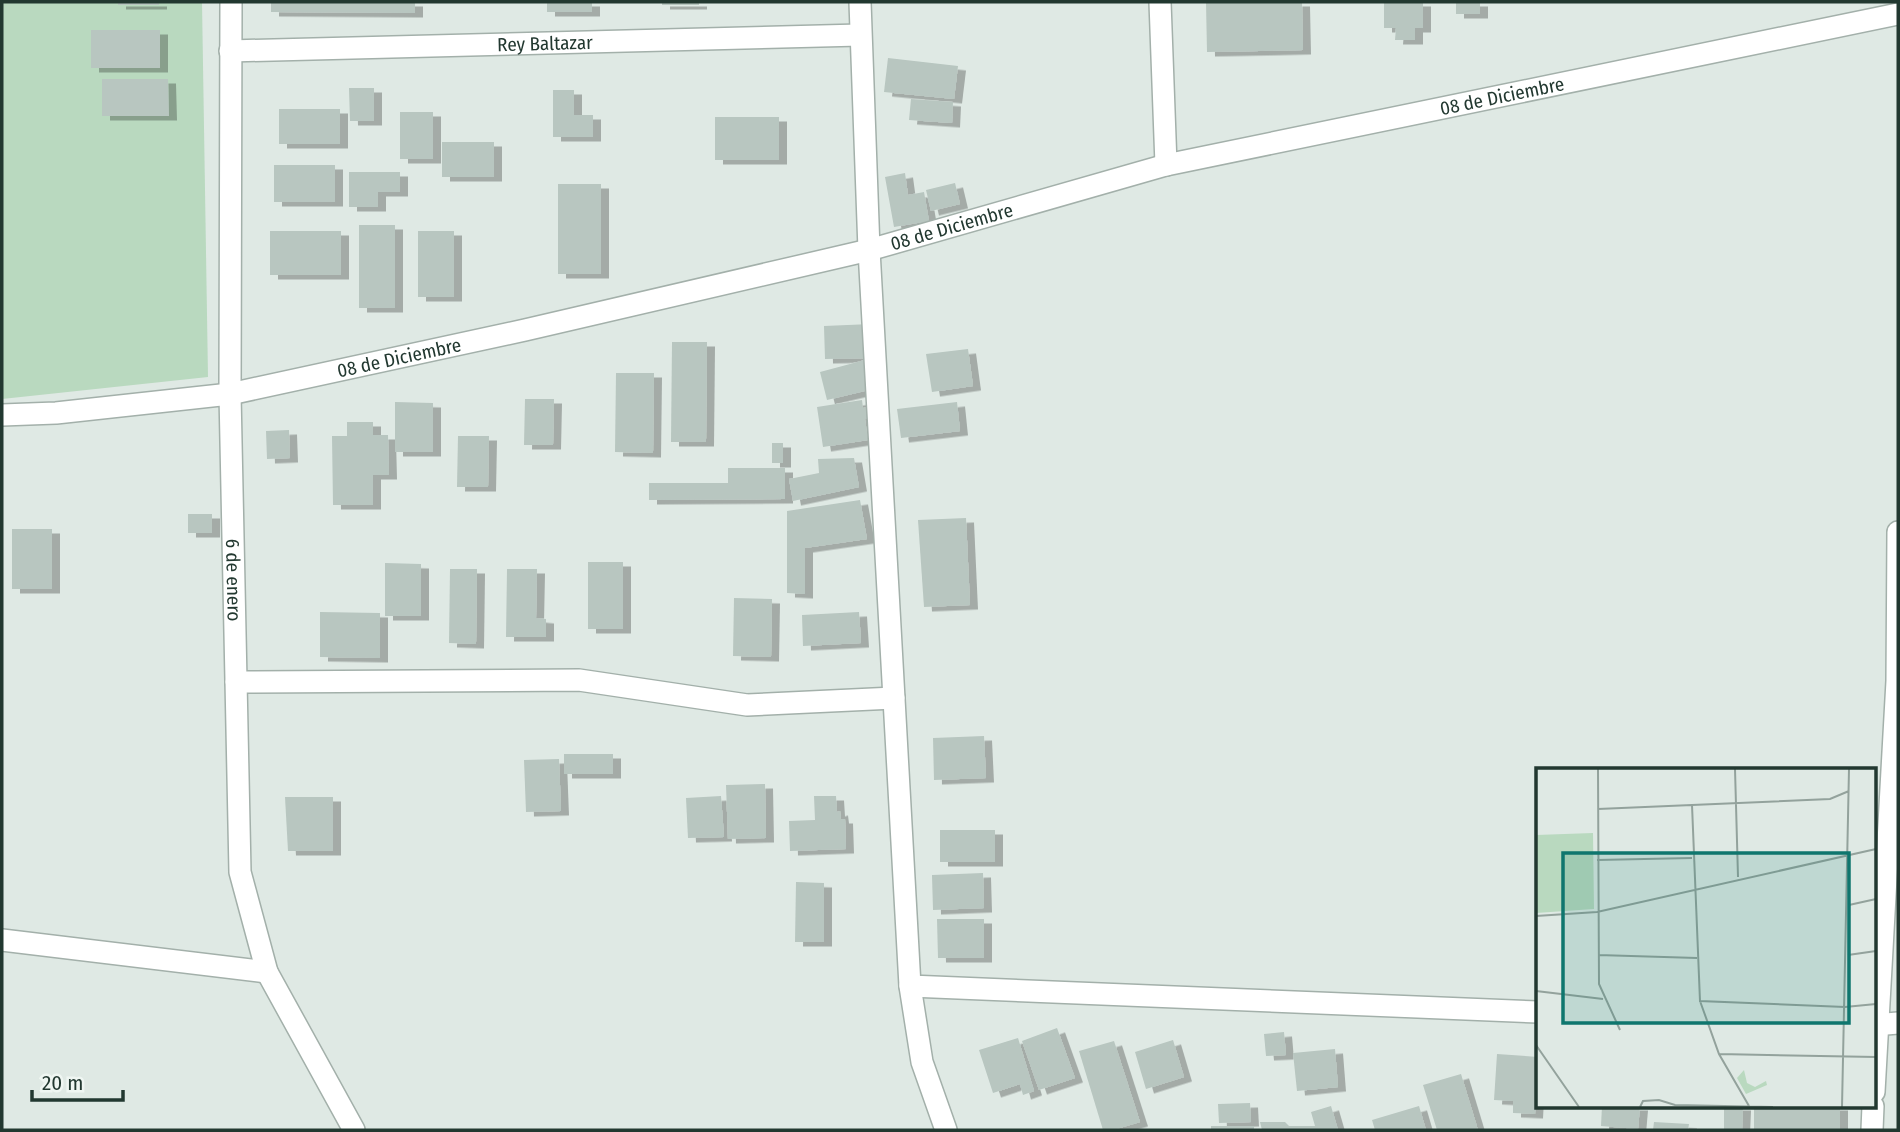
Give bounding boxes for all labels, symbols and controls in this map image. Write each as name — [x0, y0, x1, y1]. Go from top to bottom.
street label: Rey Baltazar — [497, 31, 593, 56]
street label: 08 de Diciembre — [1438, 72, 1566, 120]
street label: 08 de Diciembre — [888, 198, 1016, 255]
street label: 08 de Diciembre — [335, 333, 463, 382]
street label: 6 de enero — [221, 538, 246, 622]
inset map — [1536, 768, 1876, 1108]
scale bar — [32, 1058, 122, 1102]
text: 20 m — [42, 1070, 83, 1096]

